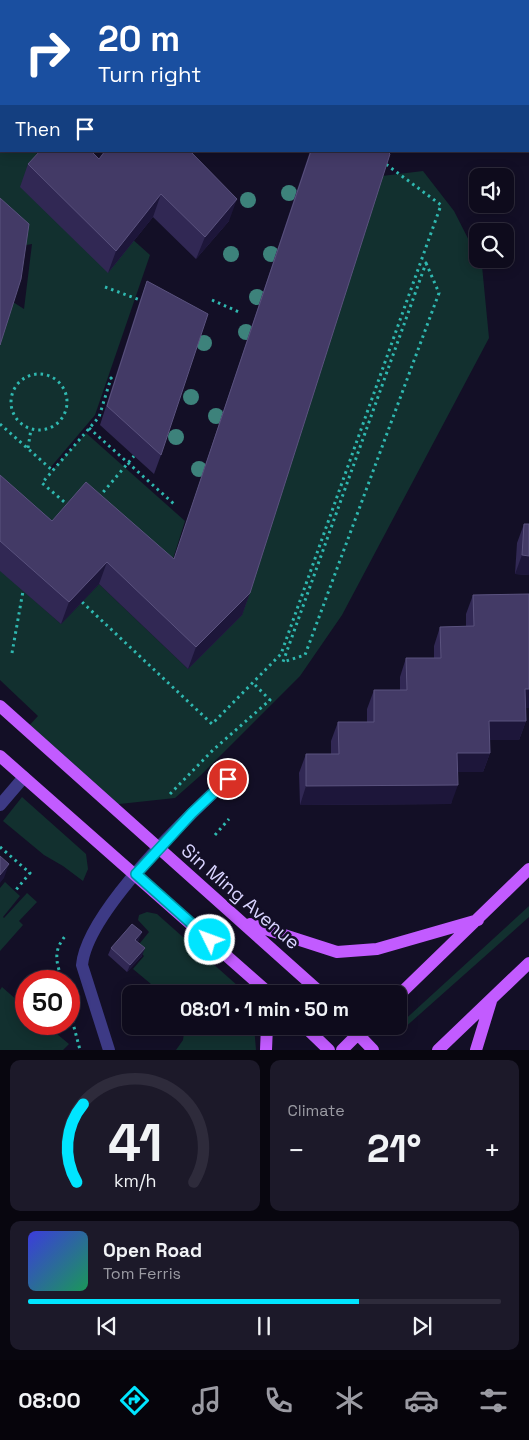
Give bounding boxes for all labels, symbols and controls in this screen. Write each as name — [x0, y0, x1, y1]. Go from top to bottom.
text: 20 m — [98, 17, 180, 61]
icon: right — [15, 20, 80, 85]
text: Turn right — [98, 60, 201, 88]
icon: arrive — [71, 115, 99, 143]
text: Then — [15, 117, 61, 142]
map controls — [469, 168, 514, 268]
button: sound — [469, 168, 514, 213]
button: search — [469, 223, 514, 268]
pin — [207, 758, 249, 800]
icon: arrive — [214, 765, 242, 793]
street label: Sin Ming Avenue — [176, 838, 305, 955]
position arrow — [183, 913, 235, 965]
speed limit sign: 50 — [15, 970, 80, 1035]
text: 08:01 · 1 min · 50 m — [180, 997, 349, 1022]
text: Climate — [288, 1100, 345, 1121]
text: 41 — [107, 1110, 162, 1176]
text: 21° — [367, 1125, 422, 1173]
text: − — [288, 1132, 305, 1168]
text: + — [484, 1132, 501, 1168]
text: km/h — [113, 1169, 156, 1192]
text: Open Road — [103, 1238, 202, 1263]
text: Tom Ferris — [103, 1263, 181, 1284]
icon: previous — [93, 1312, 121, 1340]
icon: pause — [250, 1312, 278, 1340]
icon: next — [408, 1312, 436, 1340]
icon: directions — [117, 1383, 152, 1418]
icon: music — [189, 1383, 224, 1418]
icon: phone — [261, 1383, 296, 1418]
icon: climate — [332, 1383, 367, 1418]
icon: car — [404, 1383, 439, 1418]
icon: filters — [476, 1383, 511, 1418]
text: 08:00 — [18, 1386, 81, 1414]

